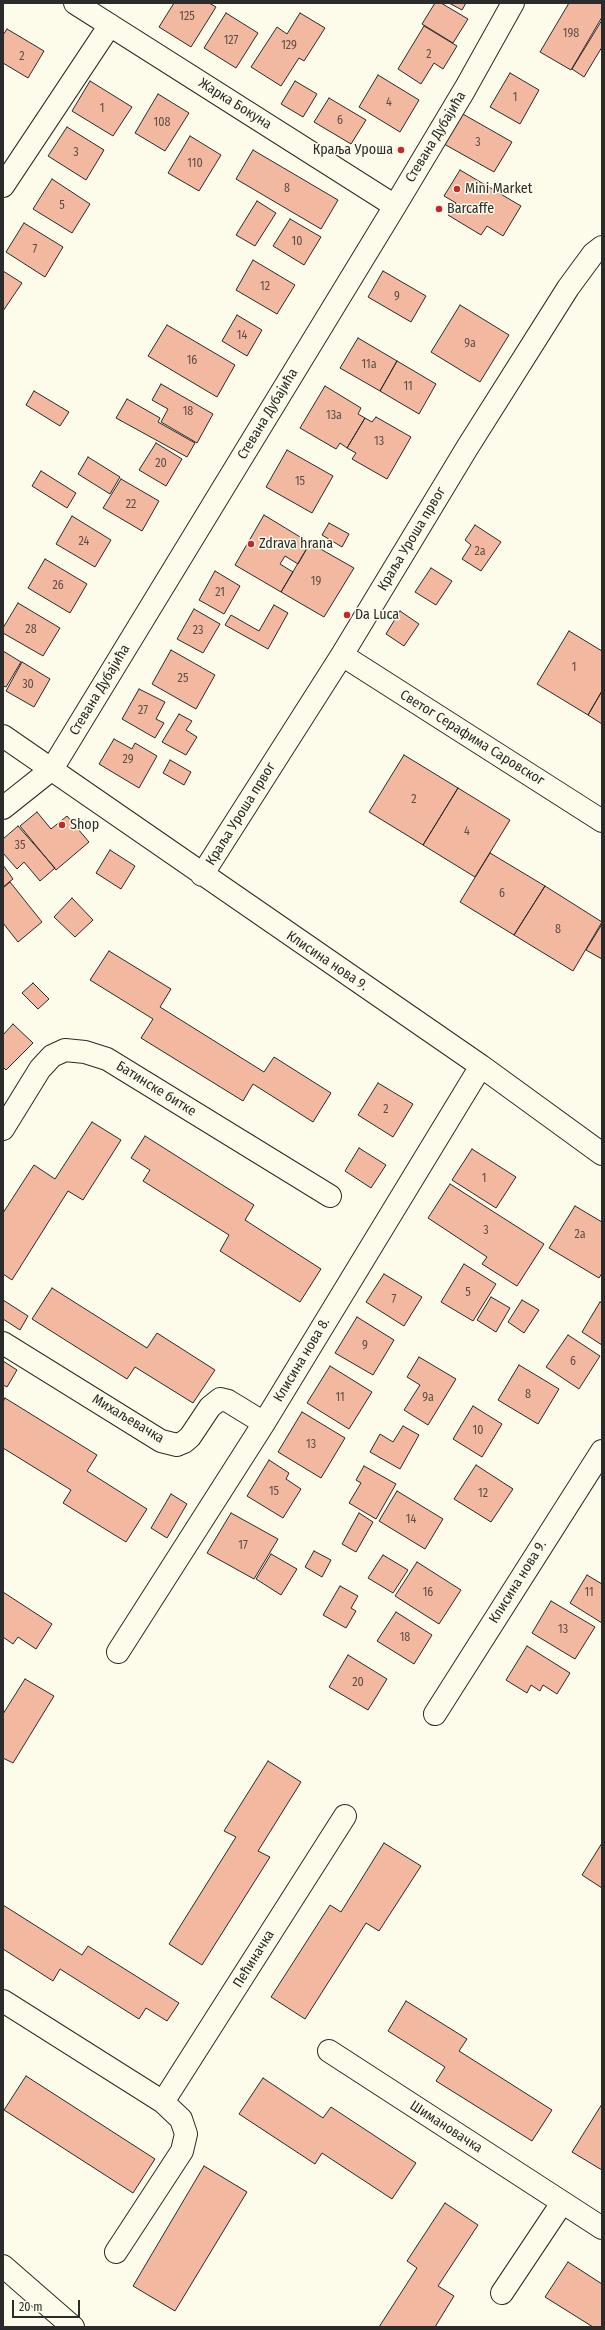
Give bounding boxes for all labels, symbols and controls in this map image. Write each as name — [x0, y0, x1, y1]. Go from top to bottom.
house number: 125 — [179, 10, 195, 24]
house number: 198 — [563, 27, 579, 41]
house number: 127 — [224, 34, 238, 48]
house number: 129 — [281, 39, 297, 53]
house number: 2 — [426, 48, 432, 62]
house number: 2 — [19, 50, 25, 64]
street label: Жарка Бокуна — [195, 75, 275, 133]
street label: Стевана Дубајића — [402, 88, 470, 186]
house number: 1 — [513, 91, 517, 105]
house number: 4 — [386, 96, 392, 110]
house number: 1 — [100, 102, 104, 116]
house number: 6 — [337, 114, 343, 128]
house number: 108 — [154, 116, 170, 130]
house number: 3 — [475, 136, 481, 150]
place label: Краља Уроша — [313, 142, 393, 158]
marker: Краља Уроша — [396, 145, 406, 155]
house number: 3 — [73, 146, 79, 160]
house number: 110 — [187, 157, 203, 171]
place label: Mini Market — [465, 181, 532, 197]
house number: 8 — [284, 182, 290, 196]
marker: Mini Market — [452, 184, 462, 194]
house number: 5 — [59, 199, 65, 213]
place label: Barcaffe — [447, 201, 494, 217]
marker: Barcaffe — [434, 204, 444, 214]
house number: 10 — [292, 235, 302, 249]
house number: 7 — [33, 243, 37, 257]
house number: 12 — [260, 280, 270, 294]
house number: 9 — [394, 290, 400, 304]
house number: 14 — [237, 329, 247, 343]
house number: 9a — [464, 337, 476, 351]
house number: 16 — [187, 354, 197, 368]
house number: 11a — [361, 358, 377, 372]
street label: Стевана Дубајића — [234, 365, 302, 463]
house number: 11 — [403, 380, 413, 394]
house number: 18 — [183, 405, 193, 419]
house number: 13a — [326, 409, 342, 423]
house number: 13 — [374, 435, 384, 449]
house number: 20 — [155, 457, 167, 471]
house number: 15 — [295, 475, 305, 489]
street label: Краља Уроша првог — [374, 484, 450, 594]
house number: 22 — [126, 498, 136, 512]
house number: 24 — [79, 535, 89, 549]
place label: Zdrava hrana — [259, 536, 333, 552]
marker: Zdrava hrana — [246, 539, 256, 549]
house number: 2a — [474, 545, 486, 559]
house number: 19 — [311, 575, 321, 589]
house number: 26 — [52, 579, 64, 593]
house number: 21 — [215, 586, 225, 600]
place label: Da Luca — [355, 607, 399, 623]
marker: Da Luca — [342, 610, 352, 620]
house number: 28 — [25, 623, 37, 637]
house number: 23 — [193, 624, 203, 638]
street label: Стевана Дубајића — [66, 641, 134, 739]
house number: 1 — [572, 661, 576, 675]
house number: 25 — [178, 672, 188, 686]
house number: 30 — [22, 678, 34, 692]
street label: Светог Серафима Саровског — [397, 687, 547, 789]
house number: 27 — [138, 704, 148, 718]
house number: 29 — [122, 753, 134, 767]
street label: Краља Уроша првог — [203, 759, 279, 869]
house number: 2 — [411, 793, 417, 807]
place label: Shop — [70, 817, 99, 833]
marker: Shop — [57, 820, 67, 830]
house number: 4 — [464, 825, 470, 839]
house number: 35 — [15, 839, 25, 853]
house number: 6 — [499, 887, 505, 901]
house number: 8 — [555, 923, 561, 937]
street label: Клисина нова 9. — [283, 927, 371, 995]
street label: Батинске битке — [113, 1058, 199, 1120]
house number: 2 — [383, 1103, 389, 1117]
house number: 1 — [482, 1172, 486, 1186]
house number: 3 — [483, 1224, 489, 1238]
house number: 2a — [574, 1228, 586, 1242]
house number: 5 — [465, 1286, 471, 1300]
house number: 7 — [392, 1293, 396, 1307]
street label: Клисина нова 8. — [270, 1315, 334, 1405]
house number: 9 — [362, 1339, 368, 1353]
house number: 6 — [570, 1355, 576, 1369]
house number: 8 — [525, 1388, 531, 1402]
street label: Михаљевачка — [89, 1391, 167, 1447]
house number: 11 — [335, 1391, 345, 1405]
house number: 9a — [422, 1391, 434, 1405]
house number: 10 — [473, 1424, 483, 1438]
house number: 13 — [306, 1438, 316, 1452]
house number: 15 — [269, 1485, 279, 1499]
house number: 12 — [478, 1487, 488, 1501]
house number: 14 — [406, 1513, 416, 1527]
street label: Клисина нова 9. — [486, 1537, 550, 1627]
house number: 17 — [238, 1539, 248, 1553]
house number: 16 — [423, 1586, 433, 1600]
house number: 11 — [584, 1586, 594, 1600]
house number: 13 — [558, 1623, 568, 1637]
house number: 18 — [400, 1631, 410, 1645]
house number: 20 — [352, 1676, 364, 1690]
street label: Пећиначка — [230, 1927, 278, 1991]
street label: Шимановачка — [407, 2097, 485, 2157]
scale bar — [14, 2292, 82, 2318]
text: 20 m — [19, 2300, 43, 2314]

